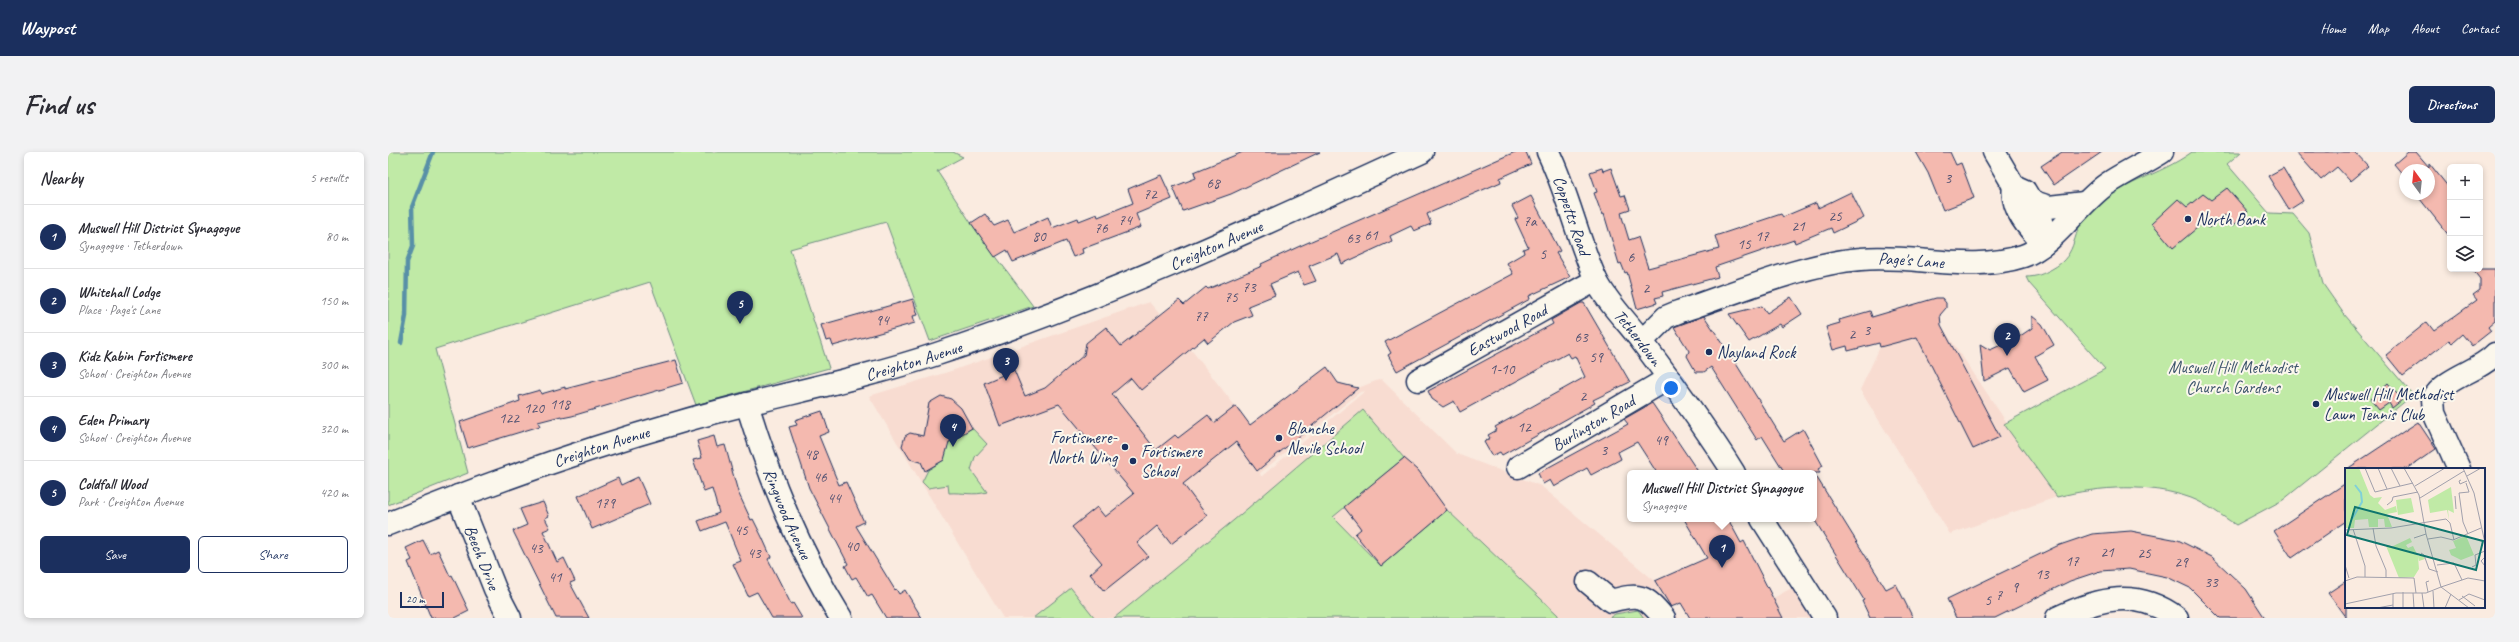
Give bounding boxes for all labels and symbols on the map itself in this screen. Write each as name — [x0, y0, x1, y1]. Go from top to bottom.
north arrow — [2399, 164, 2435, 200]
house number: 3 — [1945, 169, 1953, 188]
street label: Coppetts Road — [1549, 173, 1596, 260]
house number: 68 — [1206, 174, 1221, 193]
house number: 72 — [1143, 185, 1158, 204]
house number: 25 — [1828, 207, 1843, 226]
place label: North Bank — [2196, 209, 2267, 230]
house number: 74 — [1118, 211, 1133, 230]
house number: 7a — [1523, 212, 1538, 231]
marker: North Bank — [2183, 214, 2193, 224]
street label: Creighton Avenue — [1166, 215, 1267, 275]
house number: 21 — [1791, 217, 1806, 236]
house number: 76 — [1094, 219, 1109, 238]
house number: 61 — [1364, 226, 1379, 245]
house number: 80 — [1032, 227, 1047, 246]
house number: 17 — [1755, 227, 1770, 246]
house number: 63 — [1346, 229, 1361, 248]
house number: 15 — [1737, 235, 1752, 254]
house number: 5 — [1540, 245, 1548, 264]
house number: 6 — [1628, 248, 1636, 267]
street label: Page's Lane — [1878, 248, 1946, 273]
house number: 73 — [1242, 278, 1257, 297]
house number: 2 — [1643, 279, 1651, 298]
house number: 75 — [1224, 288, 1239, 307]
pin: 5 — [727, 291, 753, 324]
street label: Eastwood Road — [1463, 298, 1553, 361]
street label: Tetherdown — [1609, 305, 1668, 371]
house number: 77 — [1194, 307, 1209, 326]
house number: 94 — [875, 311, 890, 330]
house number: 3 — [1864, 321, 1872, 340]
pin: 2 — [1994, 323, 2020, 356]
house number: 2 — [1849, 325, 1857, 344]
house number: 63 — [1574, 328, 1589, 347]
street label: Creighton Avenue — [863, 336, 966, 385]
place label: Nayland Rock — [1717, 342, 1797, 363]
marker: Nayland Rock — [1704, 347, 1714, 357]
pin: 3 — [993, 348, 1019, 381]
house number: 59 — [1589, 348, 1604, 367]
park label: Muswell Hill Methodist Church Gardens — [2168, 357, 2300, 398]
house number: 1-10 — [1489, 360, 1516, 379]
your location — [1661, 378, 1681, 398]
place label: Muswell Hill Methodist Lawn Tennis Club — [2324, 384, 2456, 425]
house number: 2 — [1580, 387, 1588, 406]
street label: Burlington Road — [1548, 389, 1640, 455]
house number: 118 — [550, 395, 571, 414]
house number: 120 — [524, 399, 545, 418]
marker: Muswell Hill Methodist Lawn Tennis Club — [2311, 399, 2321, 409]
house number: 122 — [499, 409, 520, 428]
pin: 4 — [940, 414, 966, 447]
place label: Blanche Nevile School — [1287, 418, 1365, 459]
house number: 12 — [1517, 418, 1532, 437]
street label: Creighton Avenue — [551, 421, 653, 471]
place label: Fortismere- North Wing — [1048, 427, 1119, 468]
house number: 49 — [1654, 431, 1669, 450]
marker: Blanche Nevile School — [1274, 433, 1284, 443]
place label: Fortismere School — [1141, 441, 1203, 482]
house number: 3 — [1601, 441, 1609, 460]
marker: Fortismere- North Wing — [1120, 442, 1130, 452]
house number: 48 — [804, 445, 819, 464]
marker: Fortismere School — [1128, 456, 1138, 466]
street label: Ringwood Avenue — [759, 465, 817, 564]
house number: 46 — [813, 468, 828, 487]
inset map — [2345, 468, 2485, 608]
house number: 44 — [827, 489, 842, 508]
house number: 179 — [595, 494, 616, 513]
house number: 45 — [734, 521, 749, 540]
street label: Beech Drive — [460, 522, 505, 594]
pin: 1 — [1709, 535, 1735, 568]
house number: 40 — [845, 537, 860, 556]
house number: 43 — [529, 539, 544, 558]
house number: 21 — [2100, 543, 2115, 562]
house number: 43 — [747, 544, 762, 563]
house number: 25 — [2137, 544, 2152, 563]
house number: 17 — [2065, 552, 2080, 571]
house number: 29 — [2174, 553, 2189, 572]
house number: 13 — [2035, 565, 2050, 584]
house number: 41 — [548, 568, 563, 587]
house number: 33 — [2204, 573, 2219, 592]
house number: 9 — [2012, 578, 2020, 597]
house number: 7 — [1996, 586, 2004, 605]
scale bar — [400, 590, 444, 609]
house number: 5 — [1985, 591, 1993, 610]

